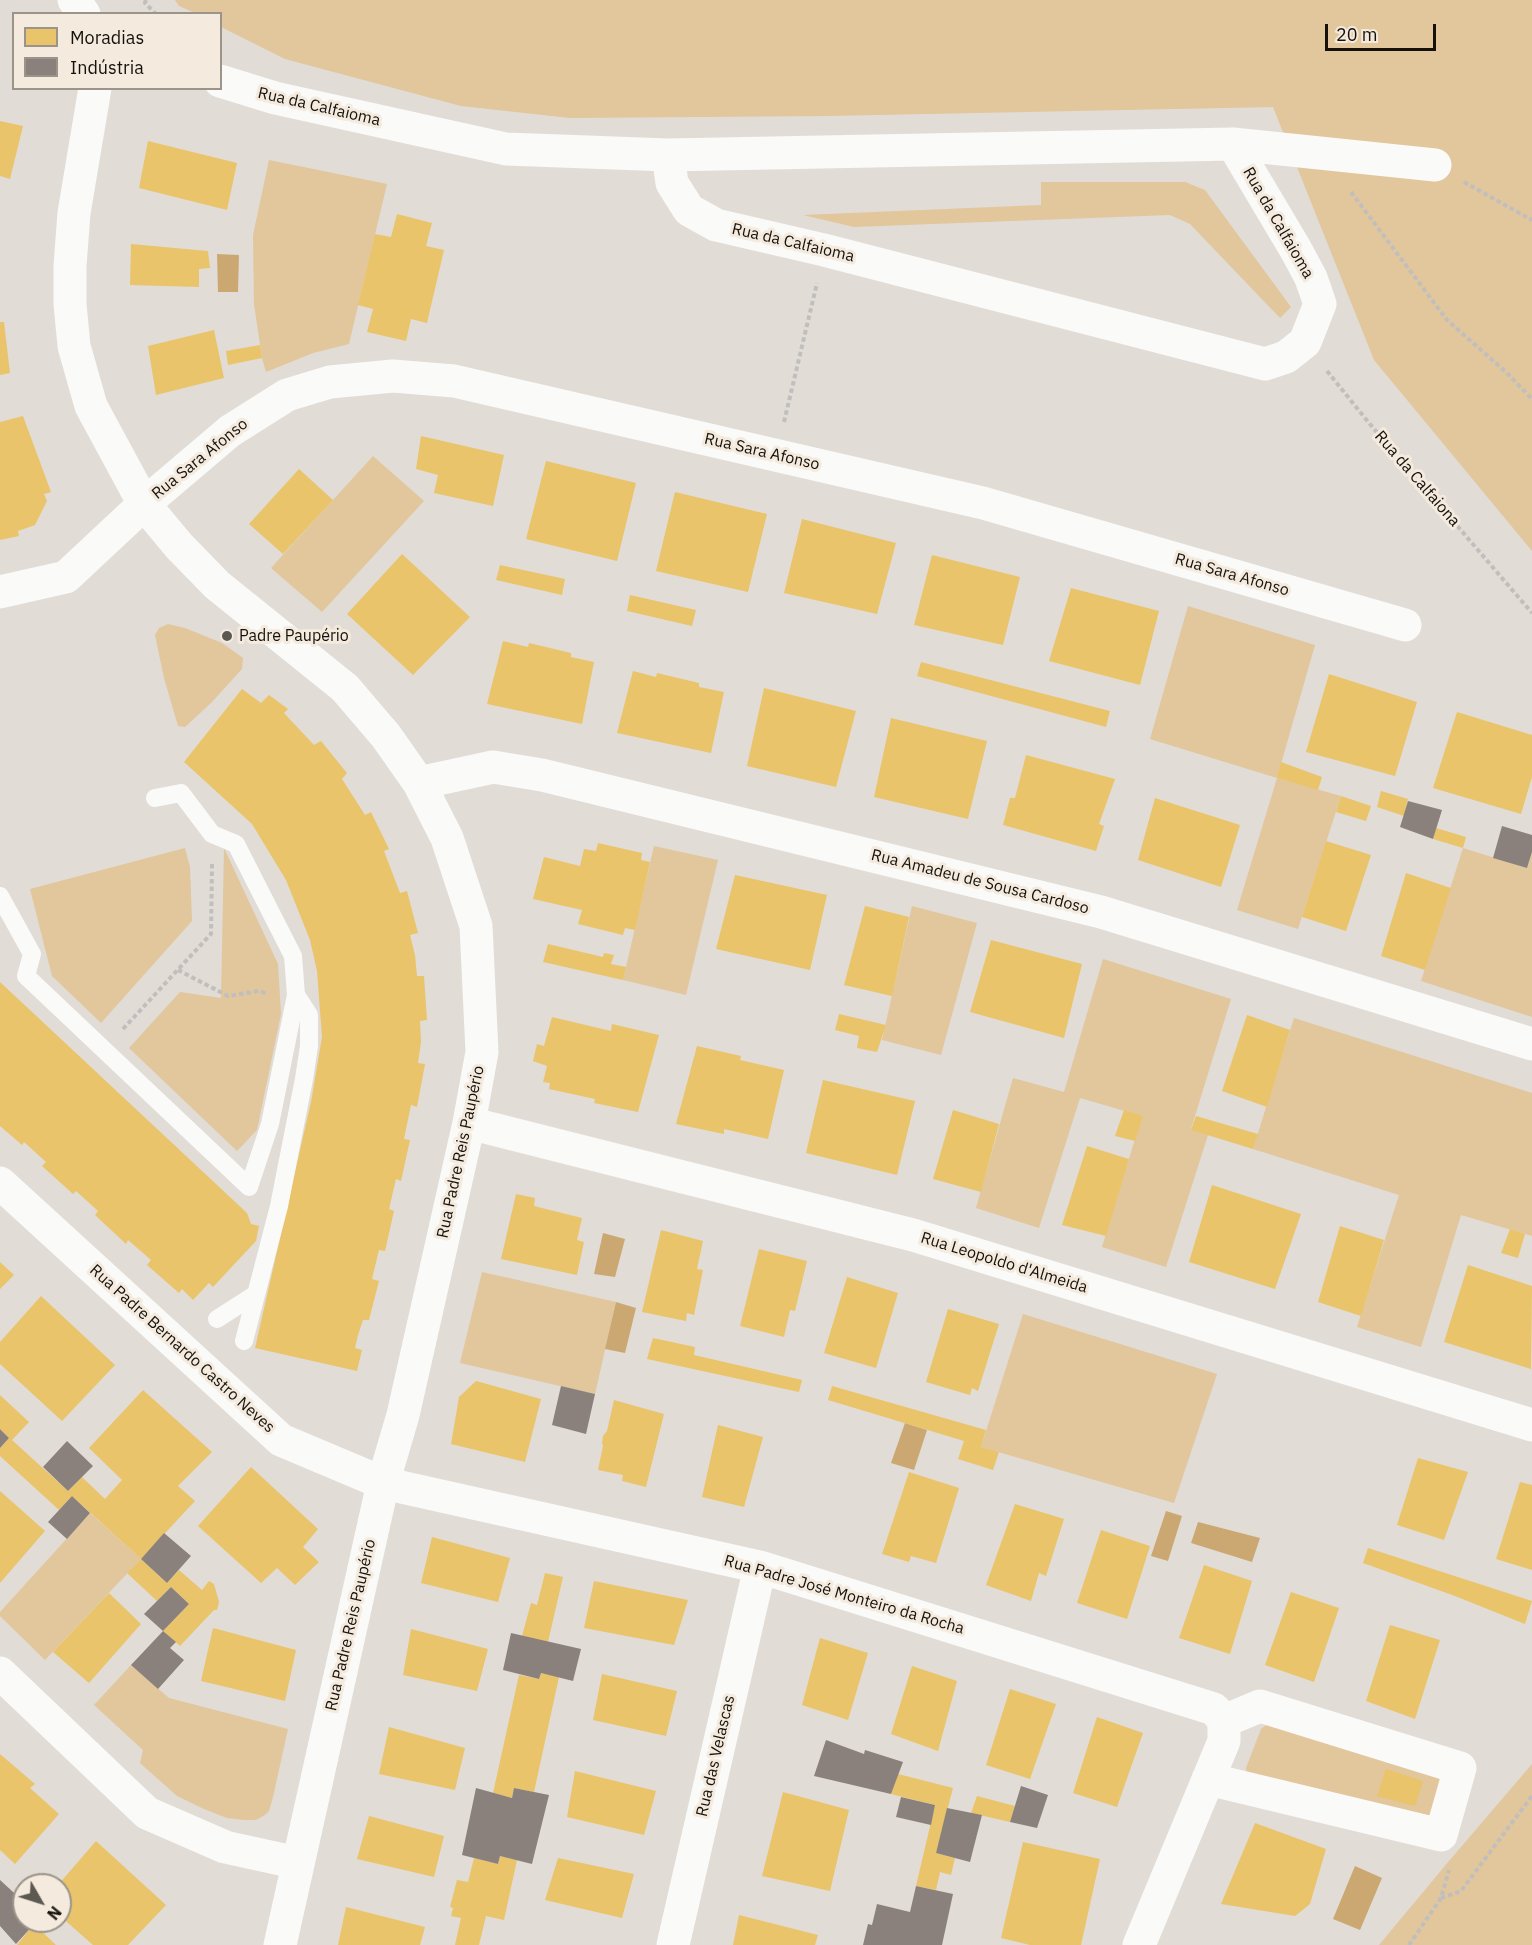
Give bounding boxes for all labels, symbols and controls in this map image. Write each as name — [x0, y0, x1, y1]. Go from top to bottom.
legend — [12, 12, 222, 90]
scale bar — [1328, 12, 1439, 50]
text: 20 m — [1336, 23, 1378, 46]
text: Moradias — [70, 26, 144, 49]
text: Indústria — [70, 56, 144, 79]
street label: Rua da Calfaioma — [256, 84, 382, 130]
street label: Rua da Calfaioma — [1238, 164, 1318, 282]
street label: Rua da Calfaioma — [730, 220, 856, 266]
street label: Rua Sara Afonso — [148, 414, 252, 504]
street label: Rua da Calfaiona — [1370, 427, 1464, 531]
street label: Rua Sara Afonso — [702, 429, 822, 475]
street label: Rua Sara Afonso — [1173, 550, 1291, 600]
place label: Padre Paupério — [239, 626, 349, 646]
marker: Padre Paupério — [220, 629, 234, 643]
street label: Rua Amadeu de Sousa Cardoso — [869, 846, 1091, 918]
street label: Rua Padre Reis Paupério — [433, 1064, 489, 1240]
street label: Rua Leopoldo d'Almeida — [918, 1228, 1090, 1298]
street label: Rua Padre Bernardo Castro Neves — [85, 1261, 279, 1437]
street label: Rua Padre Reis Paupério — [322, 1537, 380, 1713]
street label: Rua Padre José Monteiro da Rocha — [722, 1551, 966, 1639]
street label: Rua das Velascas — [693, 1693, 739, 1819]
north arrow — [12, 1873, 72, 1933]
text: N — [43, 1902, 66, 1924]

